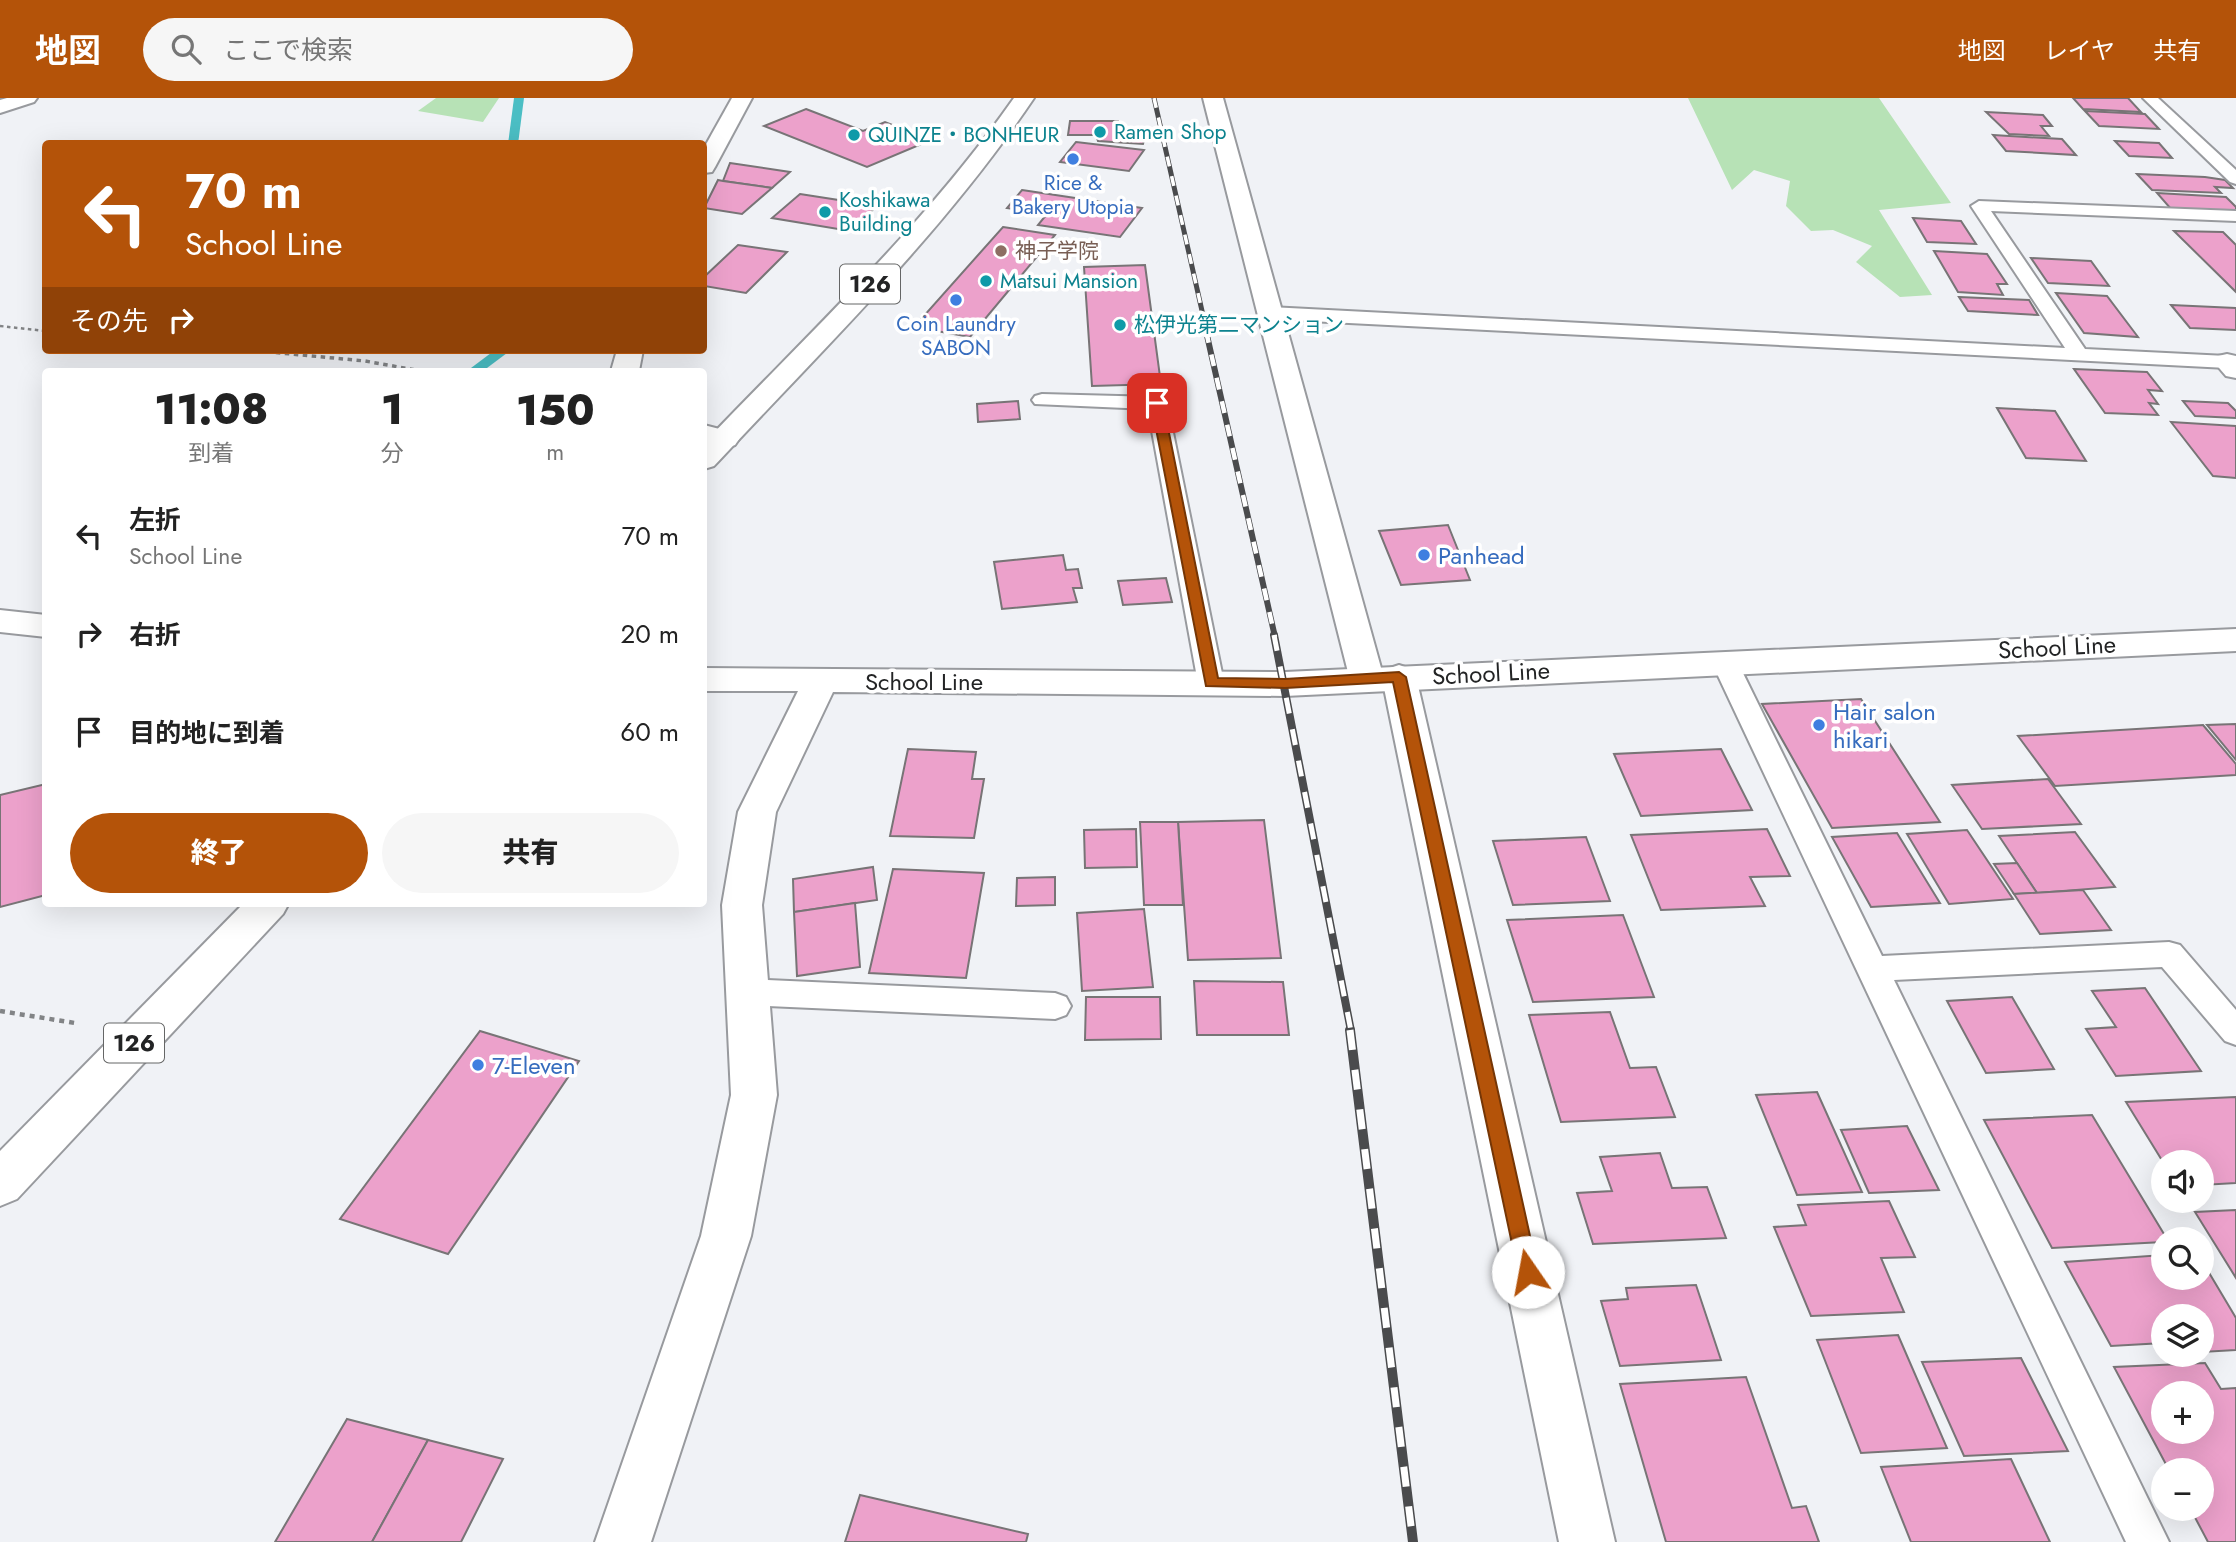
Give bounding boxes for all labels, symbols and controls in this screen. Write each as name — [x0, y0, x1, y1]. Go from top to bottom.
search box — [143, 18, 633, 81]
text: 地図 — [35, 27, 101, 74]
icon: search — [167, 30, 205, 68]
text: ここで検索 — [223, 31, 353, 69]
text: 地図 — [1958, 33, 2006, 68]
text: レイヤ — [2044, 33, 2115, 68]
text: 共有 — [2153, 33, 2201, 68]
place label: Ramen Shop — [1114, 117, 1226, 147]
place label: QUINZE・BONHEUR — [868, 120, 1059, 150]
marker: Ramen Shop — [1092, 124, 1108, 140]
marker: QUINZE・BONHEUR — [846, 127, 862, 143]
marker: Rice & Bakery Utopia — [1065, 151, 1081, 167]
text: 70 m — [185, 156, 302, 226]
icon: left — [70, 168, 161, 259]
place label: Rice & Bakery Utopia — [1012, 168, 1134, 222]
place label: Koshikawa Building — [839, 185, 930, 239]
marker: Koshikawa Building — [817, 204, 833, 220]
text: School Line — [185, 221, 343, 267]
place label: 神子学院 — [1015, 236, 1099, 266]
marker: 神子学院 — [993, 243, 1009, 259]
road number: 126 — [840, 265, 900, 304]
place label: Matsui Mansion — [1000, 266, 1138, 296]
marker: Matsui Mansion — [978, 273, 994, 289]
marker: Coin Laundry SABON — [948, 292, 964, 308]
icon: right — [162, 301, 200, 339]
text: その先 — [70, 302, 148, 340]
place label: Coin Laundry SABON — [896, 309, 1016, 363]
place label: 松伊光第二マンション — [1134, 310, 1344, 340]
marker: 松伊光第二マンション — [1112, 317, 1128, 333]
pin — [1127, 373, 1187, 433]
text: 11:08 — [154, 379, 268, 440]
text: 1 — [381, 379, 403, 440]
text: 150 — [516, 380, 595, 441]
icon: arrive — [1138, 384, 1176, 422]
text: m — [546, 435, 564, 469]
text: 到着 — [188, 436, 234, 470]
text: 分 — [381, 436, 404, 470]
text: 左折 — [129, 501, 181, 539]
icon: left — [70, 517, 108, 555]
text: 70 m — [622, 517, 679, 555]
place label: Panhead — [1438, 538, 1525, 573]
text: School Line — [129, 539, 242, 573]
marker: Panhead — [1416, 547, 1432, 563]
icon: right — [70, 615, 108, 653]
text: 20 m — [621, 615, 679, 653]
text: 右折 — [129, 616, 181, 654]
street label: School Line — [1997, 626, 2117, 668]
street label: School Line — [1431, 652, 1551, 694]
street label: School Line — [865, 664, 983, 699]
place label: Hair salon hikari — [1833, 694, 1936, 757]
icon: arrive — [70, 713, 108, 751]
text: 60 m — [620, 713, 679, 751]
text: 目的地に到着 — [129, 714, 285, 752]
marker: Hair salon hikari — [1811, 717, 1827, 733]
button: 終了 — [70, 813, 368, 893]
button: 共有 — [382, 813, 679, 893]
road number: 126 — [104, 1024, 164, 1062]
place label: 7-Eleven — [492, 1048, 576, 1083]
marker: 7-Eleven — [470, 1057, 486, 1073]
map controls — [2151, 1150, 2214, 1521]
button: sound — [2151, 1150, 2214, 1213]
button: search — [2151, 1227, 2214, 1290]
position arrow — [1491, 1235, 1565, 1309]
button: layers — [2151, 1304, 2214, 1367]
button: + — [2151, 1381, 2214, 1444]
button: − — [2151, 1458, 2214, 1521]

